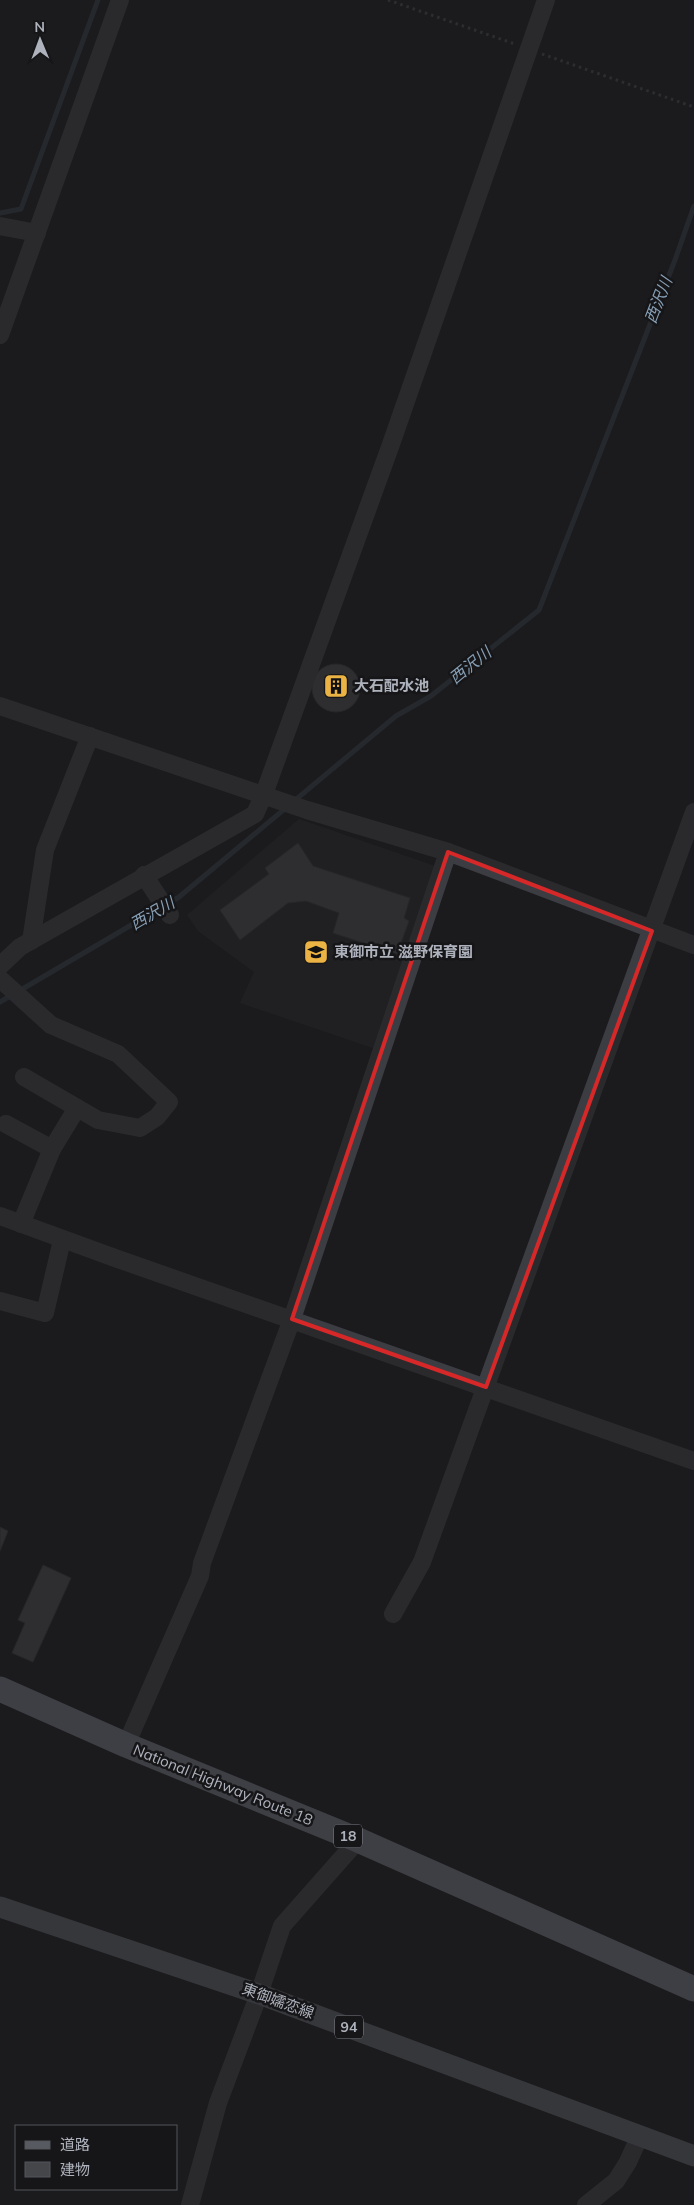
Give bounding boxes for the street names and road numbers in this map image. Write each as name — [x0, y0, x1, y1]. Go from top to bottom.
street label: National Highway Route 18 — [131, 1740, 316, 1829]
road number: 18 — [334, 1824, 362, 1848]
street label: 東御嬬恋線 — [240, 1979, 317, 2022]
road number: 94 — [335, 2015, 363, 2038]

